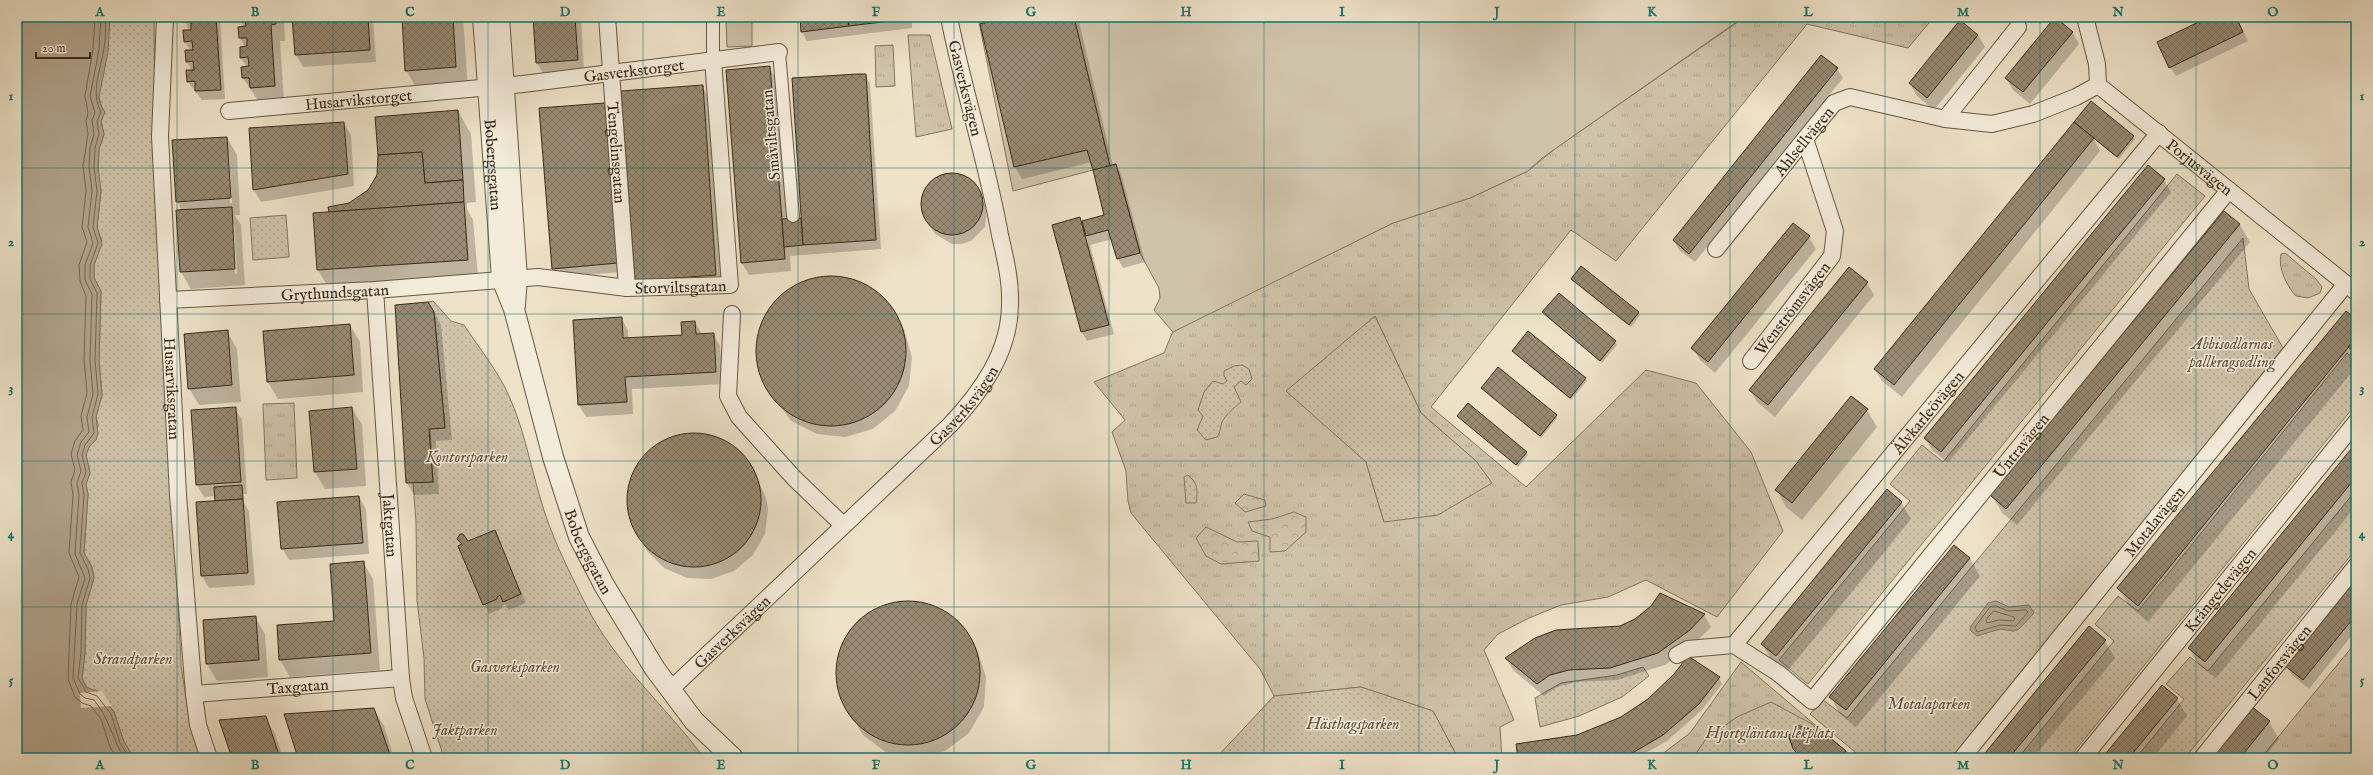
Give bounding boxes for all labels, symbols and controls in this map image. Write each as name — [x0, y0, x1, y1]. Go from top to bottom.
text: A — [95, 4, 106, 21]
text: B — [251, 4, 260, 21]
text: C — [405, 4, 415, 21]
text: D — [560, 4, 571, 21]
text: E — [716, 4, 726, 21]
text: F — [872, 4, 881, 21]
text: G — [1026, 4, 1037, 21]
text: H — [1180, 4, 1192, 21]
text: I — [1339, 4, 1345, 21]
text: J — [1492, 4, 1500, 21]
text: K — [1647, 4, 1657, 21]
text: L — [1802, 4, 1813, 21]
text: M — [1957, 4, 1970, 21]
text: N — [2111, 4, 2124, 21]
text: O — [2268, 4, 2279, 21]
scale bar — [36, 34, 90, 60]
street label: Gasverksvägen — [942, 38, 986, 139]
text: 20 m — [42, 41, 65, 56]
street label: Gasverkstorget — [583, 56, 686, 88]
street label: Husarvikstorget — [304, 86, 413, 116]
text: 1 — [9, 88, 14, 105]
street label: Småviltsgatan — [758, 88, 786, 181]
text: 1 — [2360, 88, 2365, 105]
street label: Tengelinsgatan — [601, 101, 629, 205]
street label: Ahlsellvägen — [1770, 103, 1839, 182]
street label: Bobergsgatan — [478, 118, 505, 212]
street label: Porjusvägen — [2161, 135, 2236, 201]
text: 2 — [8, 234, 14, 251]
text: 2 — [2359, 234, 2365, 251]
street label: Wenströmsvägen — [1751, 258, 1836, 360]
street label: Storviltsgatan — [635, 277, 727, 300]
street label: Grythundsgatan — [281, 281, 390, 307]
park label: Abbisodlarnas pallkragsodling — [2186, 335, 2276, 373]
street label: Husarviksgatan — [158, 337, 183, 441]
street label: Gasverksvägen — [926, 363, 1004, 451]
street label: Älvkarleövägen — [1887, 367, 1970, 460]
text: 3 — [9, 380, 14, 397]
text: 3 — [2360, 380, 2365, 397]
street label: Untravägen — [1990, 410, 2055, 483]
park label: Kontorsparken — [425, 448, 508, 468]
street label: Motalavägen — [2121, 482, 2191, 562]
street label: Jaktgatan — [377, 491, 401, 558]
street label: Bobergsgatan — [559, 507, 616, 599]
text: 4 — [8, 526, 15, 543]
text: 4 — [2359, 526, 2366, 543]
street label: Krångedevägen — [2181, 544, 2262, 637]
street label: Gasverksvägen — [691, 592, 776, 674]
street label: Lanforsvägen — [2244, 621, 2317, 705]
park label: Strandparken — [93, 650, 173, 670]
park label: Gasverksparken — [470, 658, 560, 678]
text: 5 — [9, 672, 14, 689]
text: 5 — [2360, 672, 2365, 689]
street label: Taxgatan — [266, 676, 330, 700]
park label: Motalaparken — [1888, 695, 1970, 715]
park label: Hästhagsparken — [1305, 715, 1400, 735]
park label: Jaktparken — [432, 721, 498, 741]
park label: Hjortgläntans lekplats — [1705, 724, 1835, 744]
text: A — [95, 757, 106, 774]
text: B — [251, 757, 260, 774]
text: C — [405, 757, 415, 774]
text: D — [560, 757, 571, 774]
text: E — [716, 757, 726, 774]
text: F — [872, 757, 881, 774]
text: G — [1026, 757, 1037, 774]
text: H — [1180, 757, 1192, 774]
text: I — [1339, 757, 1345, 774]
text: J — [1492, 757, 1500, 774]
text: K — [1647, 757, 1657, 774]
text: L — [1802, 757, 1813, 774]
text: M — [1957, 757, 1970, 774]
text: N — [2111, 757, 2124, 774]
text: O — [2268, 757, 2279, 774]

